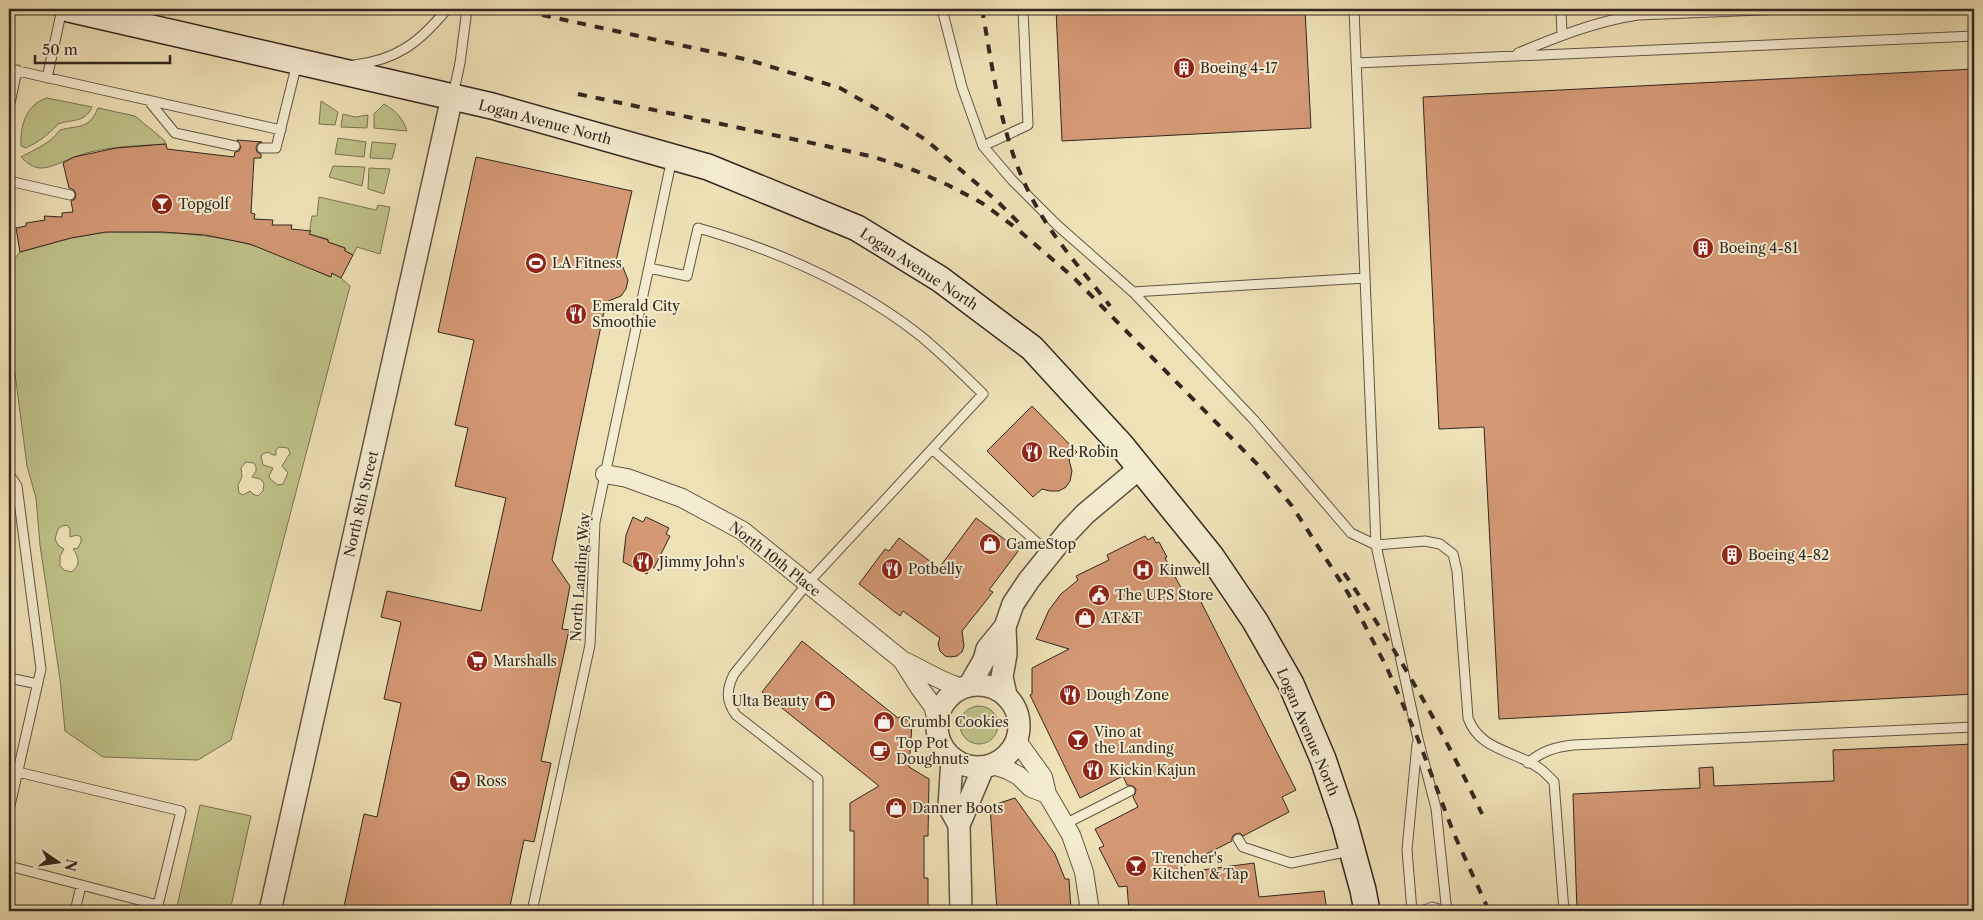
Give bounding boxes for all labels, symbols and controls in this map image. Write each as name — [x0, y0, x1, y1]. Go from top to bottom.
scale bar — [35, 32, 170, 64]
text: 50 m — [42, 40, 78, 59]
building icon: Boeing 4-17 — [1172, 56, 1196, 80]
place label: Boeing 4-17 — [1200, 59, 1278, 77]
street label: Logan Avenue North — [476, 96, 614, 149]
bar icon: Topgolf — [150, 192, 174, 216]
place label: Topgolf — [178, 195, 231, 213]
street label: Logan Avenue North — [857, 224, 982, 314]
building icon: Boeing 4-81 — [1691, 236, 1715, 260]
place label: Boeing 4-81 — [1719, 239, 1798, 257]
sports icon: LA Fitness — [524, 251, 548, 275]
place label: LA Fitness — [552, 254, 622, 272]
place label: Emerald City Smoothie — [592, 297, 680, 331]
restaurant icon: Emerald City Smoothie — [564, 302, 588, 326]
restaurant icon: Red Robin — [1020, 440, 1044, 464]
place label: Red Robin — [1048, 443, 1119, 461]
street label: North 8th Street — [340, 449, 382, 559]
street label: North Landing Way — [567, 512, 594, 642]
street label: North 10th Place — [726, 518, 825, 600]
shop icon: GameStop — [978, 532, 1002, 556]
place label: GameStop — [1006, 535, 1076, 553]
building icon: Boeing 4-82 — [1720, 543, 1744, 567]
place label: Boeing 4-82 — [1748, 546, 1829, 564]
restaurant icon: Jimmy John's — [631, 550, 655, 574]
place label: Jimmy John's — [657, 553, 745, 571]
restaurant icon: Potbelly — [880, 557, 904, 581]
hospital icon: Kinwell — [1131, 558, 1155, 582]
place label: Potbelly — [908, 560, 963, 578]
place label: Kinwell — [1159, 561, 1210, 579]
public building icon: The UPS Store — [1087, 583, 1111, 607]
place label: The UPS Store — [1115, 586, 1214, 604]
shop icon: AT&T — [1073, 606, 1097, 630]
place label: AT&T — [1100, 609, 1143, 627]
supermarket icon: Marshalls — [465, 649, 489, 673]
place label: Marshalls — [493, 652, 557, 670]
street label: Logan Avenue North — [1273, 665, 1343, 799]
restaurant icon: Dough Zone — [1058, 683, 1082, 707]
place label: Dough Zone — [1086, 686, 1169, 704]
shop icon: Ulta Beauty — [813, 689, 837, 713]
place label: Ulta Beauty — [732, 692, 809, 710]
shop icon: Crumbl Cookies — [872, 710, 896, 734]
place label: Crumbl Cookies — [900, 713, 1009, 731]
place label: Vino at the Landing — [1093, 723, 1174, 757]
bar icon: Vino at the Landing — [1066, 728, 1090, 752]
place label: Top Pot Doughnuts — [896, 734, 969, 768]
cafe icon: Top Pot Doughnuts — [868, 739, 892, 763]
restaurant icon: Kickin Kajun — [1081, 758, 1105, 782]
place label: Kickin Kajun — [1109, 761, 1196, 779]
supermarket icon: Ross — [448, 769, 472, 793]
place label: Ross — [476, 772, 507, 790]
shop icon: Danner Boots — [884, 796, 908, 820]
place label: Danner Boots — [912, 799, 1003, 817]
north arrow — [32, 838, 82, 888]
place label: Trencher's Kitchen & Tap — [1152, 849, 1248, 883]
bar icon: Trencher's Kitchen & Tap — [1124, 854, 1148, 878]
text: N — [61, 857, 81, 873]

